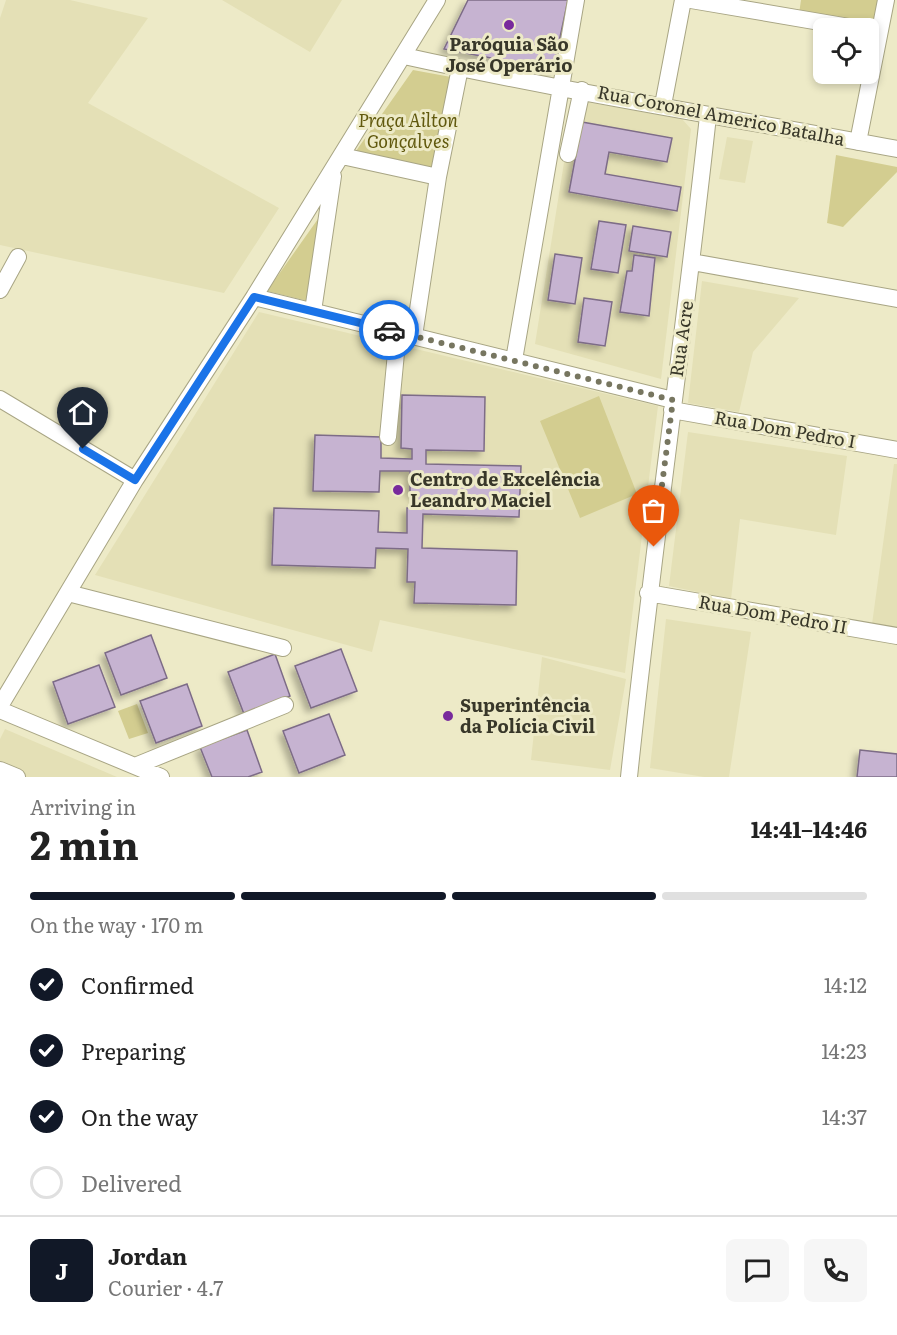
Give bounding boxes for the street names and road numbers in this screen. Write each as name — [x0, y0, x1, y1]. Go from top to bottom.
street label: Rua Coronel Americo Batalha — [595, 77, 848, 152]
street label: Rua Acre — [662, 299, 699, 379]
street label: Rua Dom Pedro I — [712, 403, 858, 454]
street label: Rua Dom Pedro II — [697, 587, 850, 640]

